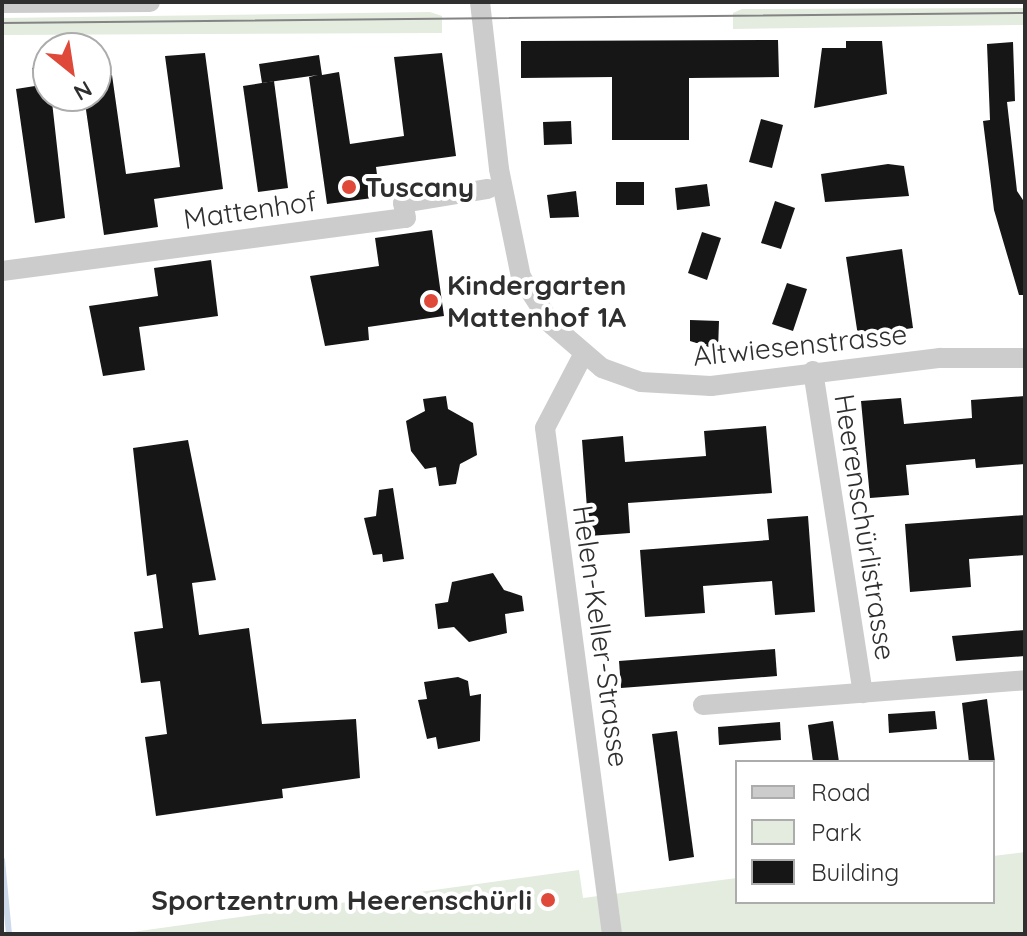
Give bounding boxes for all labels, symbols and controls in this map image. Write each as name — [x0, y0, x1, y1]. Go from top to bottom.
north arrow — [32, 32, 112, 112]
text: N — [69, 75, 97, 107]
place label: Tuscany — [365, 170, 474, 204]
marker: Tuscany — [340, 178, 358, 196]
street label: Mattenhof — [181, 184, 319, 236]
place label: Kindergarten Mattenhof 1A — [447, 268, 626, 334]
marker: Kindergarten Mattenhof 1A — [422, 292, 440, 310]
street label: Altwiesenstrasse — [691, 317, 909, 373]
street label: Heerenschürlistrasse — [827, 392, 903, 662]
street label: Helen-Keller-Strasse — [566, 503, 636, 769]
legend — [735, 760, 995, 904]
text: Road — [811, 777, 871, 807]
text: Park — [811, 817, 862, 847]
text: Building — [811, 857, 899, 887]
place label: Sportzentrum Heerenschürli — [151, 883, 532, 917]
marker: Sportzentrum Heerenschürli — [539, 891, 557, 909]

